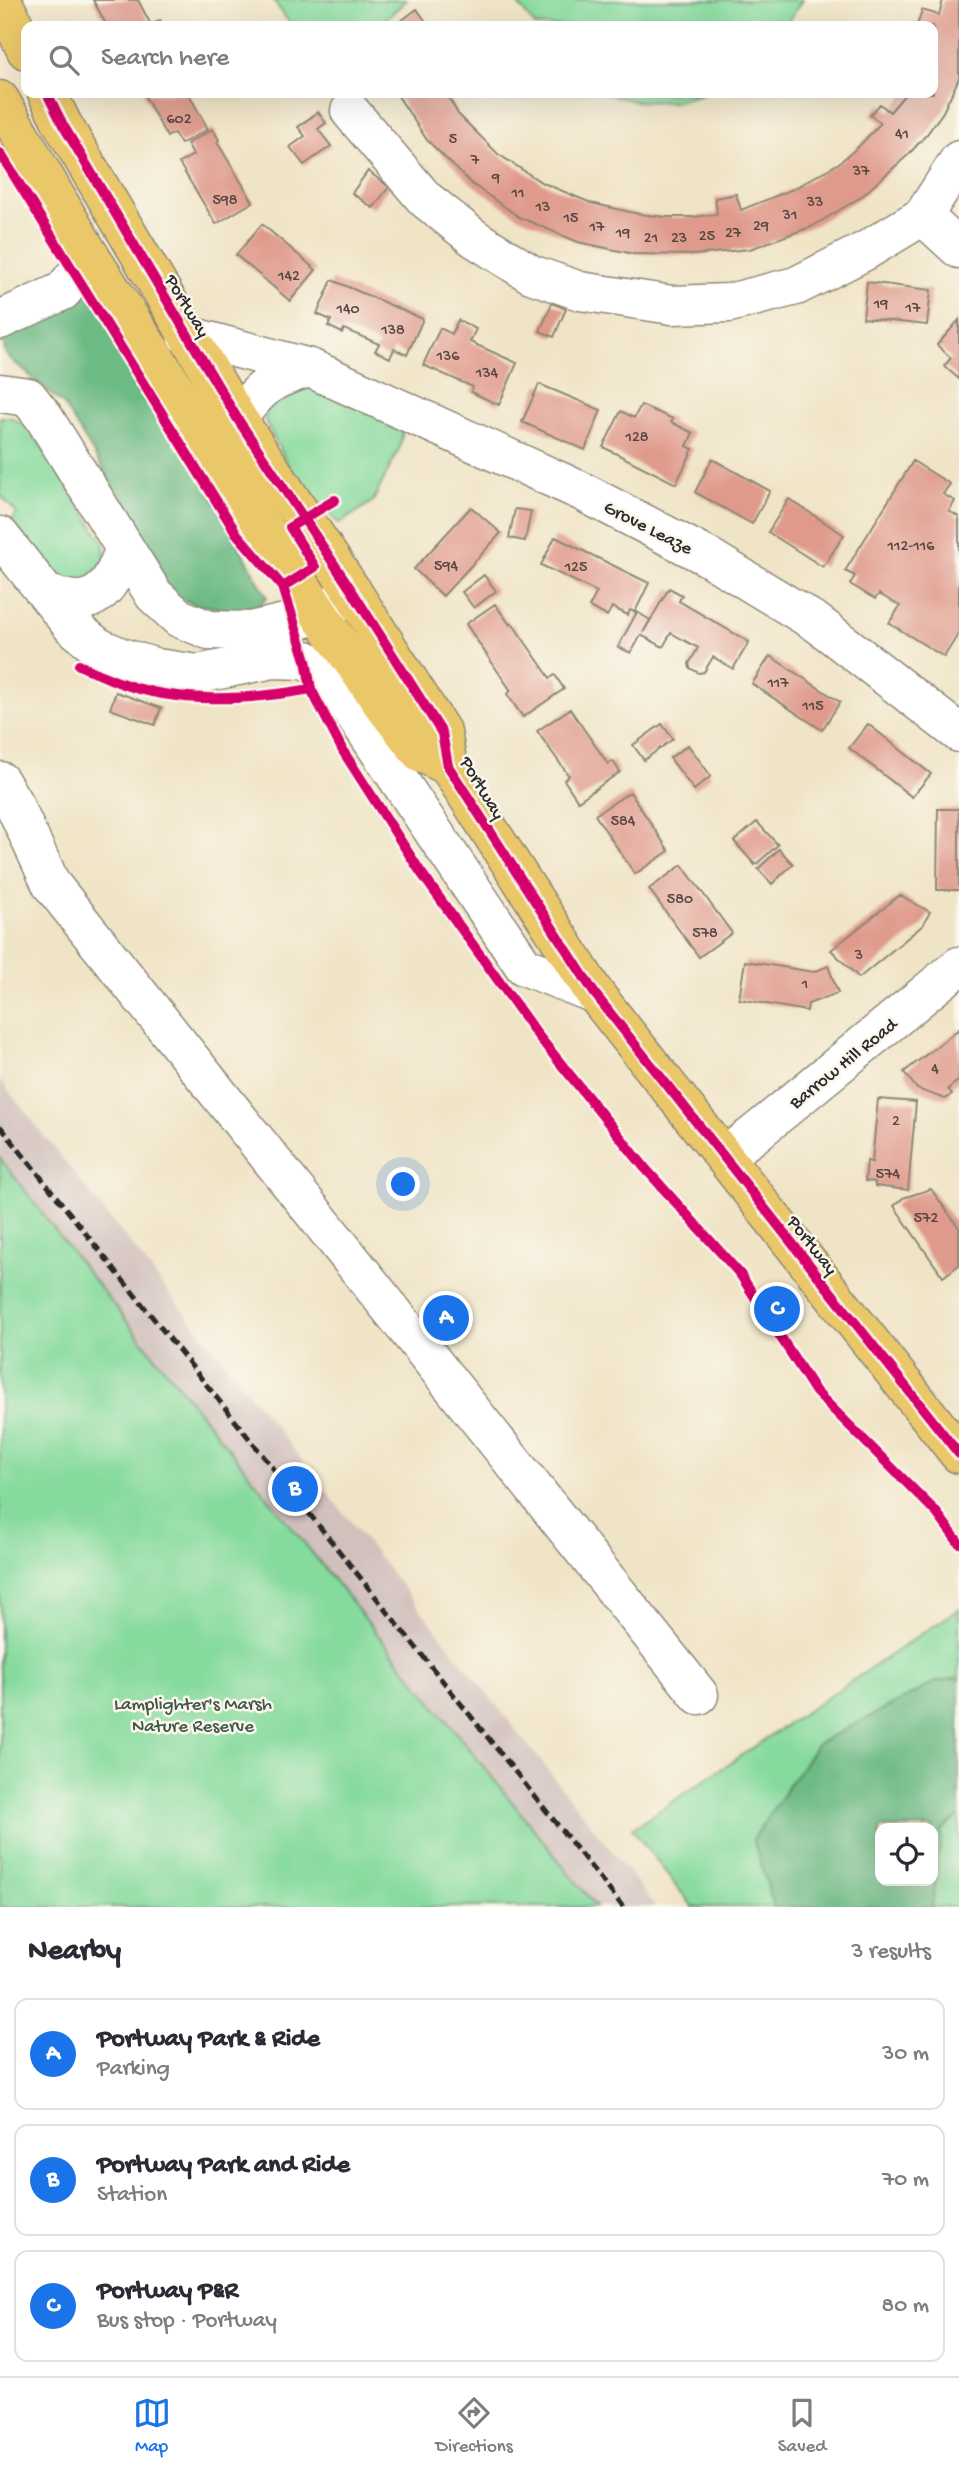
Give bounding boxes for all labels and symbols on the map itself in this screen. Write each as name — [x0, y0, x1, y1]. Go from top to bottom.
house number: 602 — [166, 111, 192, 130]
house number: 41 — [895, 126, 909, 145]
house number: 5 — [449, 131, 457, 150]
house number: 7 — [470, 152, 480, 171]
house number: 37 — [852, 163, 870, 182]
house number: 9 — [491, 170, 500, 189]
house number: 11 — [511, 185, 524, 204]
house number: 598 — [212, 192, 238, 211]
house number: 33 — [806, 194, 823, 213]
house number: 13 — [535, 199, 550, 218]
house number: 31 — [782, 207, 797, 226]
house number: 15 — [563, 210, 578, 229]
house number: 29 — [753, 218, 769, 237]
house number: 17 — [589, 219, 605, 238]
house number: 19 — [615, 225, 630, 244]
house number: 27 — [725, 225, 742, 244]
house number: 25 — [699, 228, 715, 247]
house number: 21 — [644, 230, 658, 249]
house number: 23 — [671, 230, 687, 249]
house number: 142 — [277, 268, 300, 287]
street label: Portway — [158, 270, 214, 343]
house number: 19 — [873, 296, 888, 315]
house number: 17 — [905, 300, 921, 319]
house number: 140 — [335, 301, 360, 320]
house number: 138 — [380, 322, 405, 341]
house number: 136 — [436, 348, 460, 367]
house number: 134 — [475, 365, 499, 384]
house number: 128 — [624, 429, 649, 448]
street label: Grove Leaze — [599, 497, 696, 561]
house number: 112-116 — [887, 538, 935, 557]
house number: 594 — [434, 558, 458, 577]
house number: 125 — [564, 559, 587, 578]
house number: 117 — [766, 675, 789, 694]
house number: 115 — [801, 698, 824, 717]
street label: Portway — [453, 752, 509, 825]
house number: 584 — [611, 813, 636, 832]
house number: 580 — [667, 891, 693, 910]
house number: 578 — [692, 925, 718, 944]
house number: 3 — [854, 947, 863, 966]
house number: 1 — [801, 976, 808, 995]
street label: Barrow Hill Road — [785, 1013, 904, 1116]
house number: 4 — [931, 1061, 939, 1080]
house number: 2 — [892, 1113, 900, 1132]
house number: 574 — [876, 1166, 901, 1185]
your location — [386, 1167, 420, 1201]
house number: 572 — [914, 1210, 938, 1229]
street label: Portway — [780, 1211, 842, 1281]
pin: C — [754, 1283, 800, 1335]
pin: A — [423, 1292, 469, 1344]
pin: B — [272, 1463, 318, 1515]
park label: Lamplighter's Marsh Nature Reserve — [114, 1694, 272, 1739]

